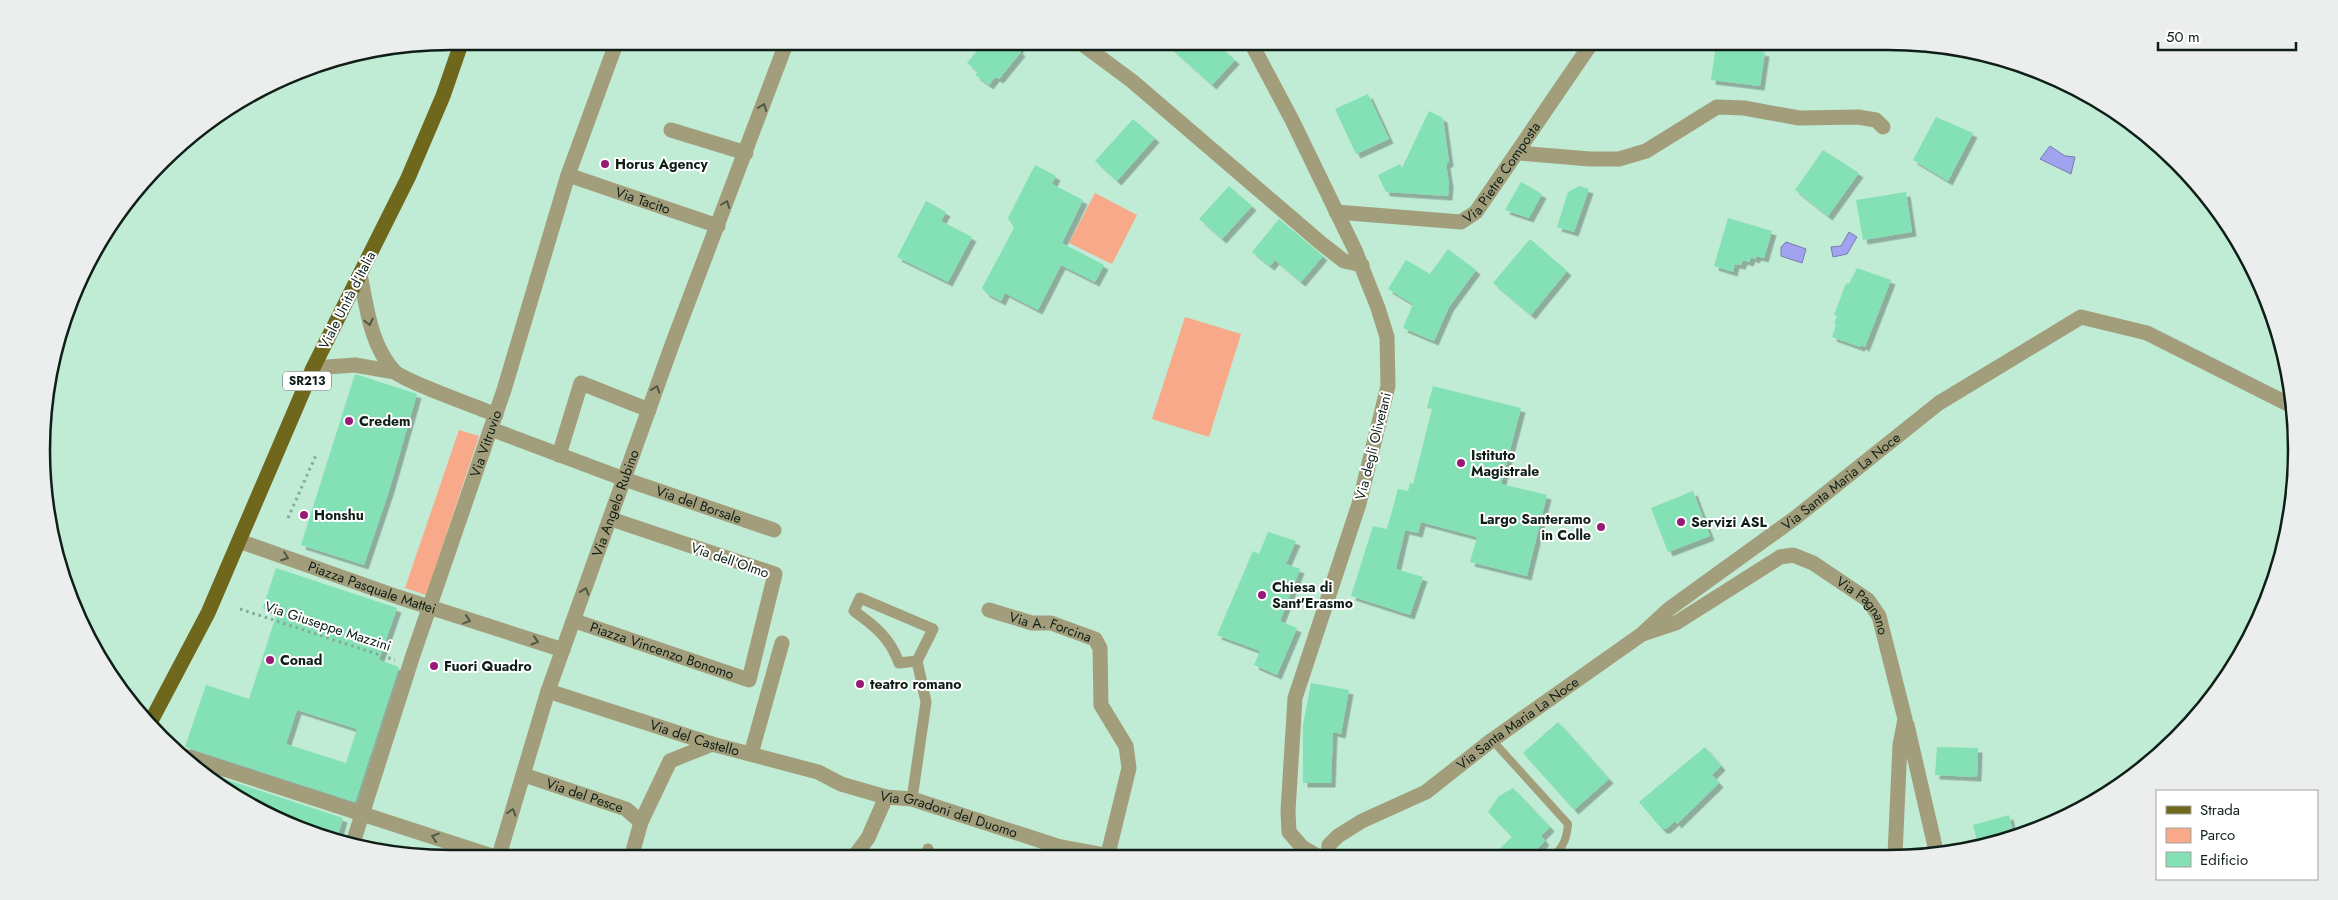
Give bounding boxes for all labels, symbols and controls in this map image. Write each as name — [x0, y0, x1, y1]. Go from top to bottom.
scale bar — [2158, 20, 2296, 52]
text: 50 m — [2166, 26, 2200, 48]
one-way arrow — [757, 103, 767, 112]
street label: Via Pietre Composta — [1459, 118, 1545, 228]
place label: Horus Agency — [615, 154, 708, 174]
marker: Horus Agency — [599, 158, 611, 170]
street label: Via Tacito — [613, 182, 673, 219]
one-way arrow — [720, 200, 731, 209]
street label: Viale Unità d'Italia — [314, 248, 380, 352]
one-way arrow — [363, 317, 374, 326]
road number: SR213 — [283, 372, 331, 391]
one-way arrow — [650, 385, 660, 393]
street label: Via degli Olivetani — [1350, 390, 1396, 502]
street label: Via Vitruvio — [465, 407, 506, 480]
place label: Credem — [359, 411, 411, 431]
marker: Credem — [343, 415, 355, 427]
street label: Via Santa Maria La Noce — [1777, 428, 1905, 535]
place label: Istituto Magistrale — [1471, 445, 1539, 481]
street label: Via Angelo Rubino — [587, 446, 644, 559]
marker: Istituto Magistrale — [1455, 457, 1467, 469]
street label: Via del Borsale — [653, 481, 744, 528]
place label: Honshu — [314, 505, 364, 525]
marker: Honshu — [298, 509, 310, 521]
place label: Largo Santeramo in Colle — [1480, 509, 1591, 545]
place label: Servizi ASL — [1691, 512, 1768, 532]
marker: Servizi ASL — [1675, 516, 1687, 528]
marker: Largo Santeramo in Colle — [1595, 521, 1607, 533]
street label: Via dell'Olmo — [688, 537, 772, 583]
one-way arrow — [280, 551, 289, 561]
street label: Piazza Pasquale Mattei — [305, 556, 439, 619]
street label: Via Pagnano — [1832, 571, 1893, 637]
place label: Chiesa di Sant'Erasmo — [1272, 577, 1353, 613]
one-way arrow — [579, 588, 589, 596]
marker: Chiesa di Sant'Erasmo — [1256, 589, 1268, 601]
street label: Via Giuseppe Mazzini — [262, 596, 394, 656]
street label: Via A. Forcina — [1007, 607, 1095, 647]
one-way arrow — [463, 614, 471, 624]
street label: Piazza Vincenzo Bonomo — [587, 617, 737, 684]
one-way arrow — [530, 636, 538, 646]
place label: Conad — [280, 650, 322, 670]
marker: Conad — [264, 654, 276, 666]
place label: Fuori Quadro — [444, 656, 532, 676]
marker: Fuori Quadro — [428, 660, 440, 672]
street label: Via Santa Maria La Noce — [1452, 672, 1583, 774]
place label: teatro romano — [870, 674, 962, 694]
marker: teatro romano — [854, 678, 866, 690]
street label: Via del Castello — [647, 715, 742, 761]
street label: Via del Pesce — [543, 773, 626, 817]
street label: Via Gradoni del Duomo — [877, 786, 1021, 843]
legend — [2156, 790, 2318, 880]
text: Strada — [2200, 799, 2240, 821]
one-way arrow — [507, 808, 517, 817]
text: Parco — [2200, 824, 2235, 846]
one-way arrow — [432, 833, 440, 843]
text: Edificio — [2200, 849, 2248, 871]

